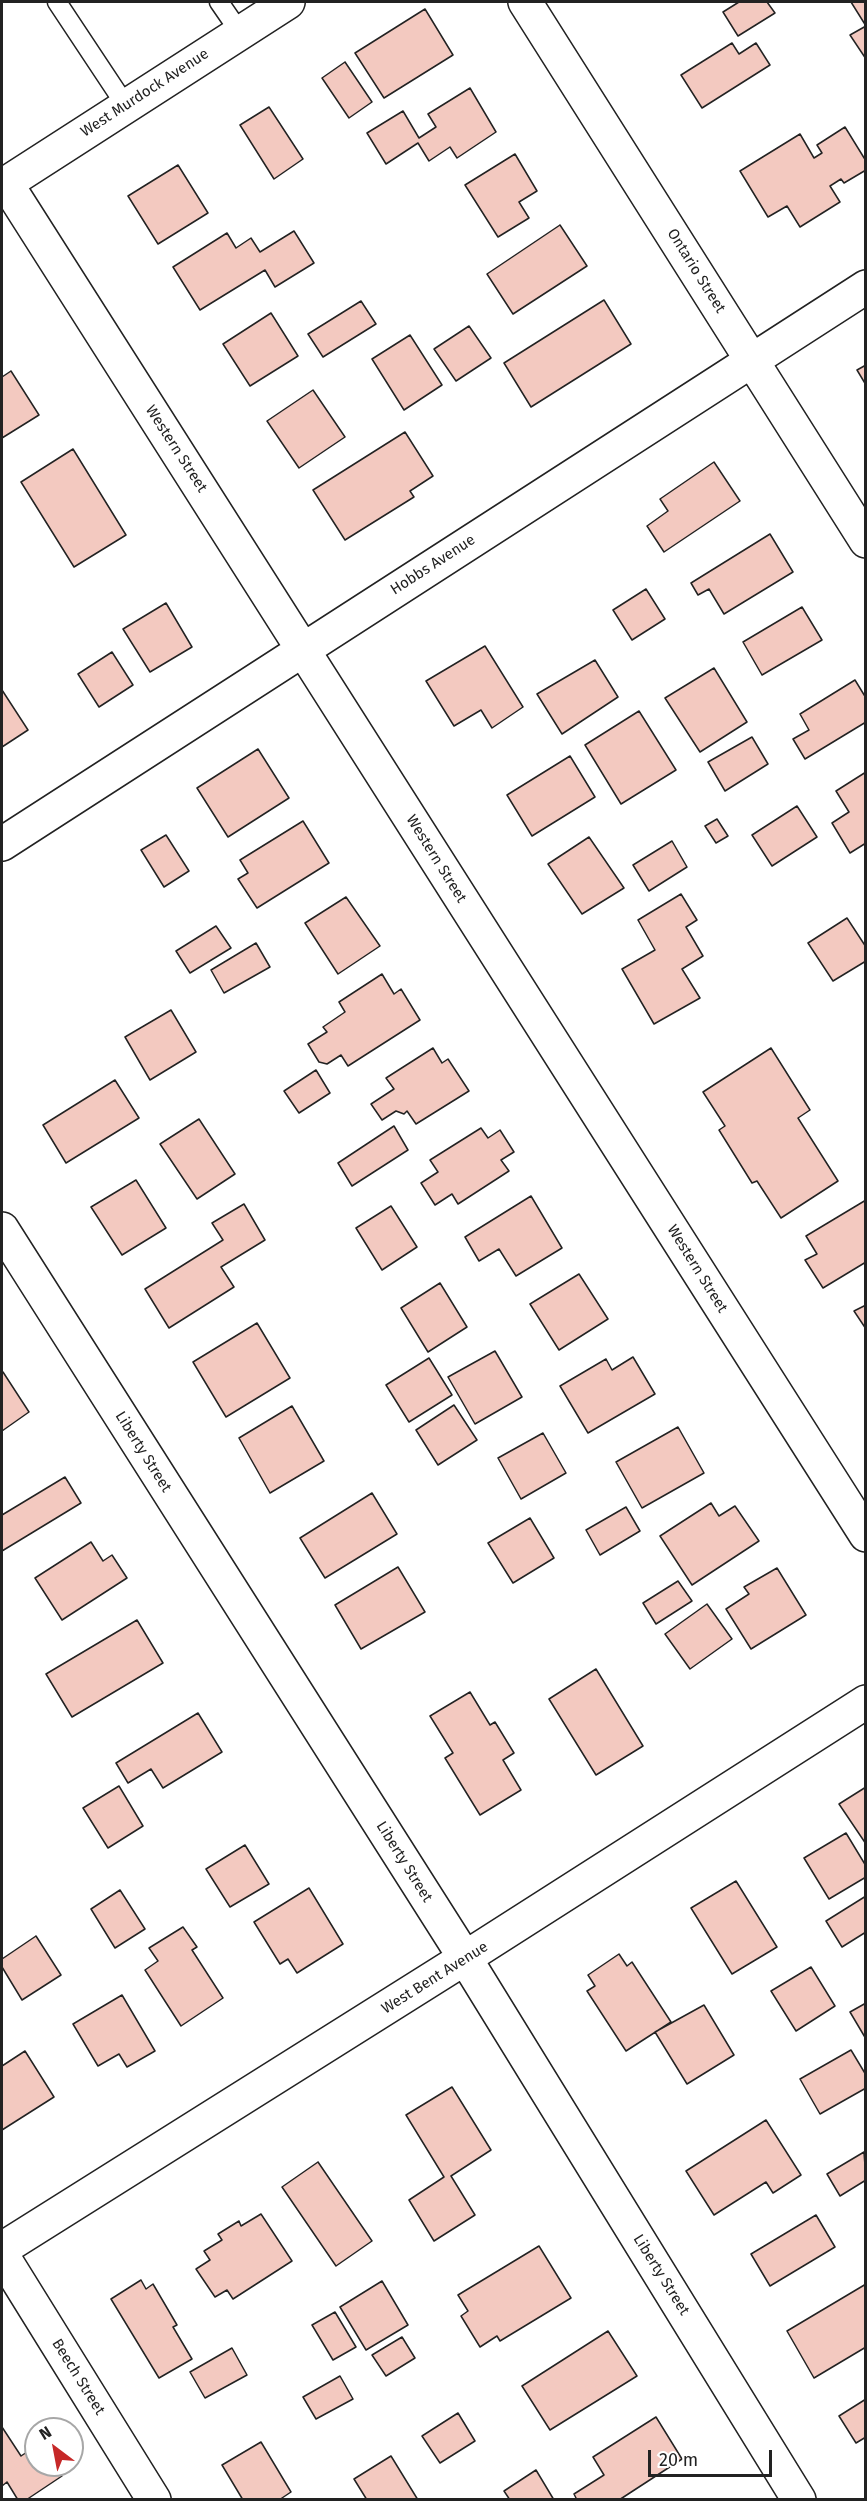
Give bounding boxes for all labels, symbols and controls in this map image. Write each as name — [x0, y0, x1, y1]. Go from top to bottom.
street label: West Murdock Avenue — [78, 45, 212, 141]
street label: Ontario Street — [663, 225, 729, 317]
street label: Western Street — [141, 402, 211, 496]
street label: Hobbs Avenue — [387, 531, 479, 599]
street label: Western Street — [402, 812, 470, 906]
street label: Western Street — [663, 1222, 731, 1316]
street label: Liberty Street — [111, 1408, 175, 1496]
street label: Liberty Street — [372, 1818, 436, 1906]
street label: West Bent Avenue — [378, 1938, 492, 2018]
street label: Liberty Street — [629, 2231, 693, 2319]
street label: Beech Street — [48, 2336, 108, 2418]
north arrow — [24, 2417, 84, 2477]
text: N — [36, 2422, 55, 2444]
scale bar — [651, 2438, 776, 2476]
text: 20 m — [659, 2449, 698, 2471]

